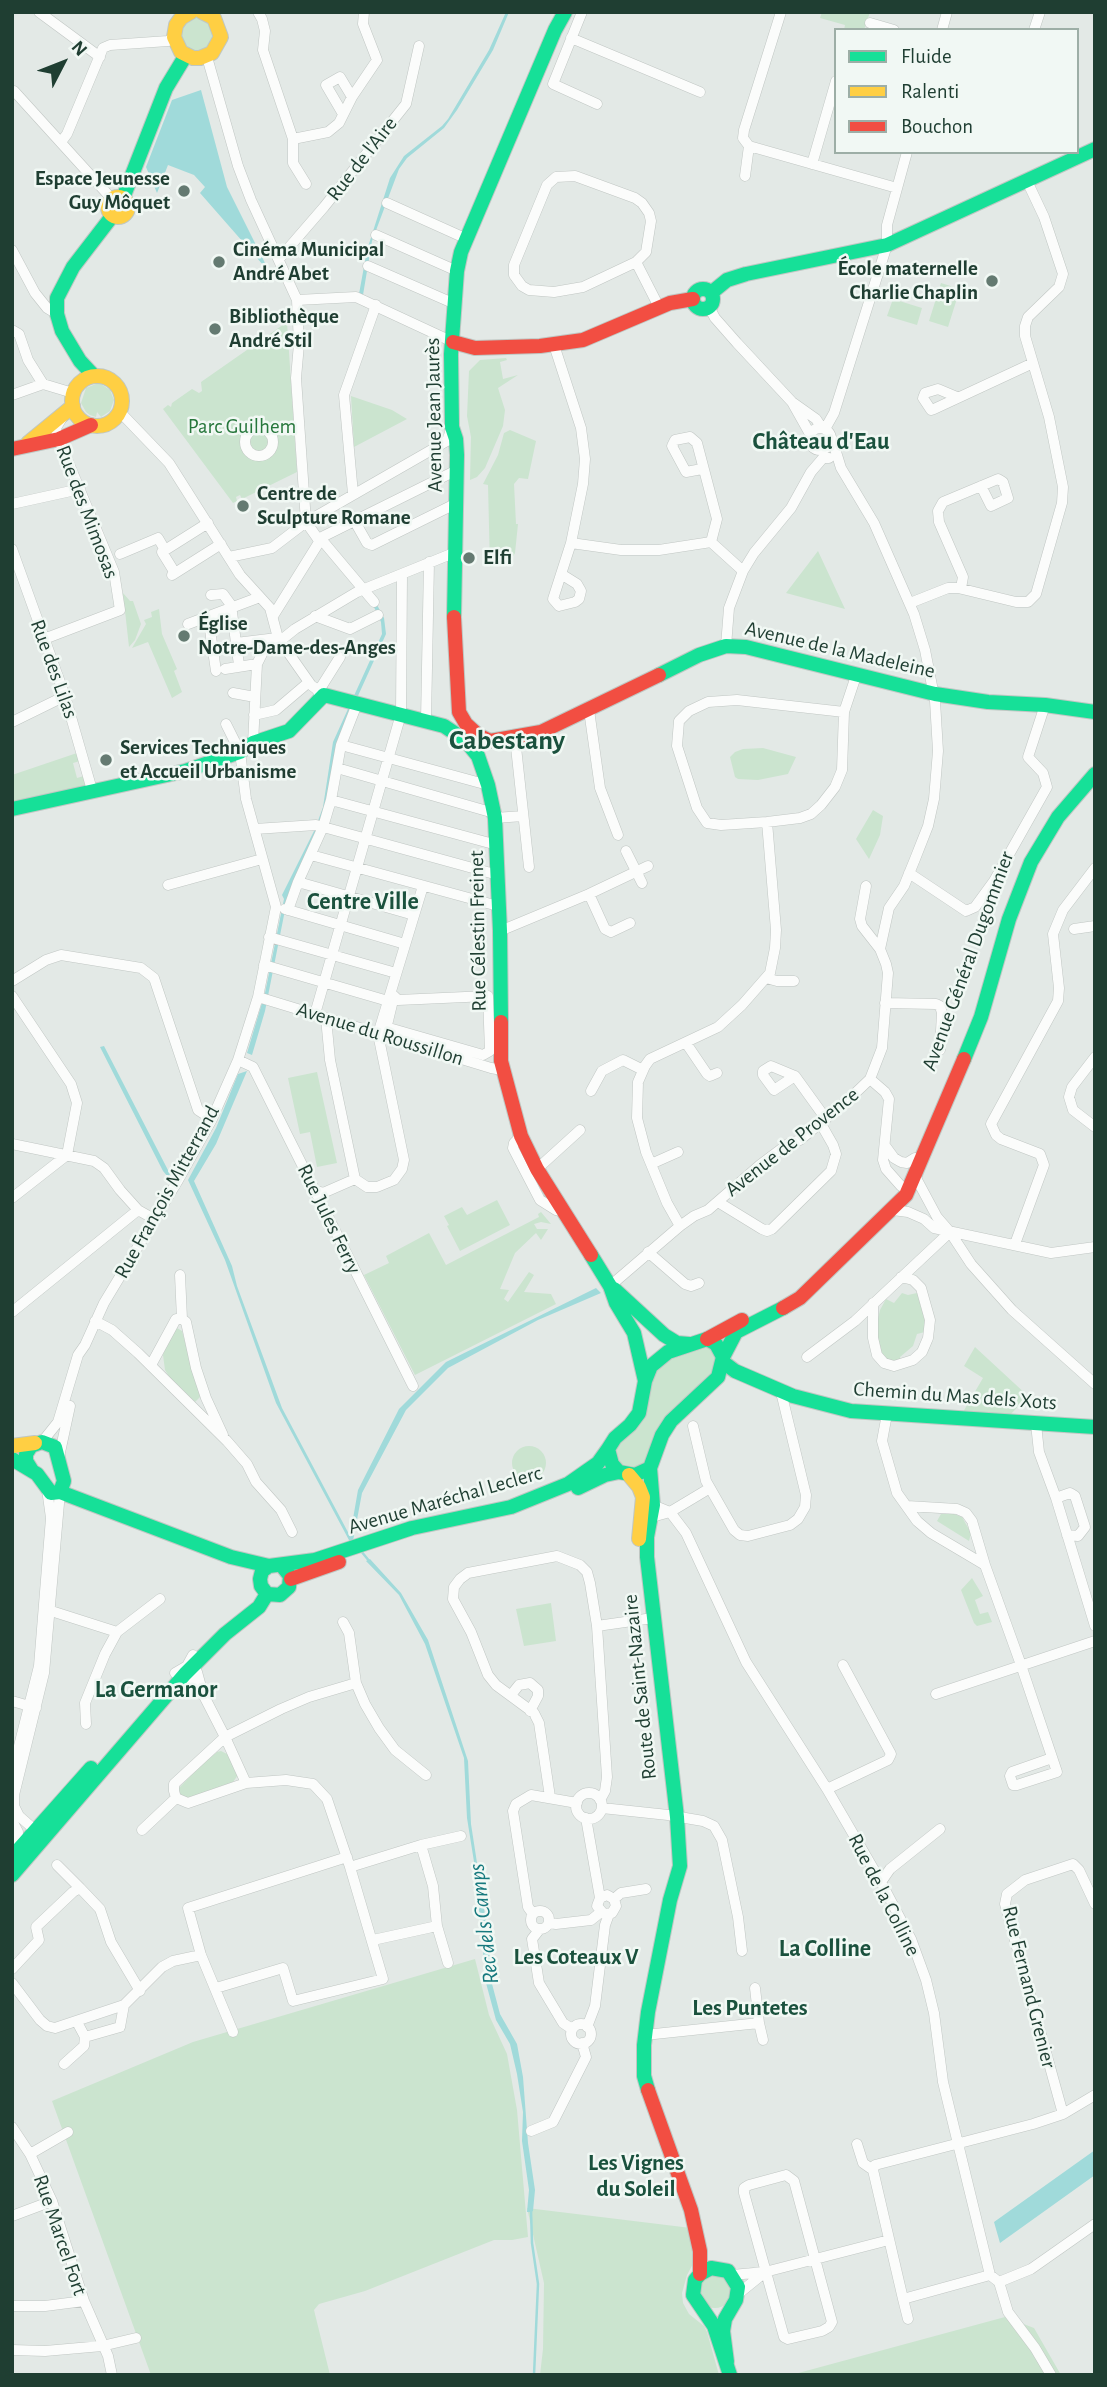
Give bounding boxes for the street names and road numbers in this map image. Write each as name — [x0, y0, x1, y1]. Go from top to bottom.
street label: Rue de l'Aire — [321, 112, 403, 206]
street label: Avenue Jean Jaurès — [420, 337, 448, 493]
street label: Rue des Mimosas — [50, 442, 124, 582]
street label: Rue des Lilas — [24, 616, 84, 722]
street label: Avenue de la Madeleine — [743, 616, 937, 684]
street label: Avenue Général Dugommier — [917, 848, 1019, 1074]
street label: Rue Célestin Freinet — [464, 850, 492, 1012]
street label: Avenue du Roussillon — [293, 997, 467, 1071]
street label: Avenue de Provence — [720, 1082, 864, 1202]
street label: Rue François Mitterrand — [109, 1101, 225, 1283]
street label: Rue Jules Ferry — [292, 1160, 366, 1278]
street label: Chemin du Mas dels Xots — [852, 1376, 1058, 1416]
street label: Avenue Maréchal Leclerc — [345, 1460, 545, 1540]
street label: Route de Saint-Nazaire — [618, 1593, 662, 1781]
street label: Rue de la Colline — [842, 1829, 926, 1961]
street label: Rue Fernand Grenier — [997, 1903, 1061, 2071]
street label: Rue Marcel Fort — [28, 2171, 92, 2299]

